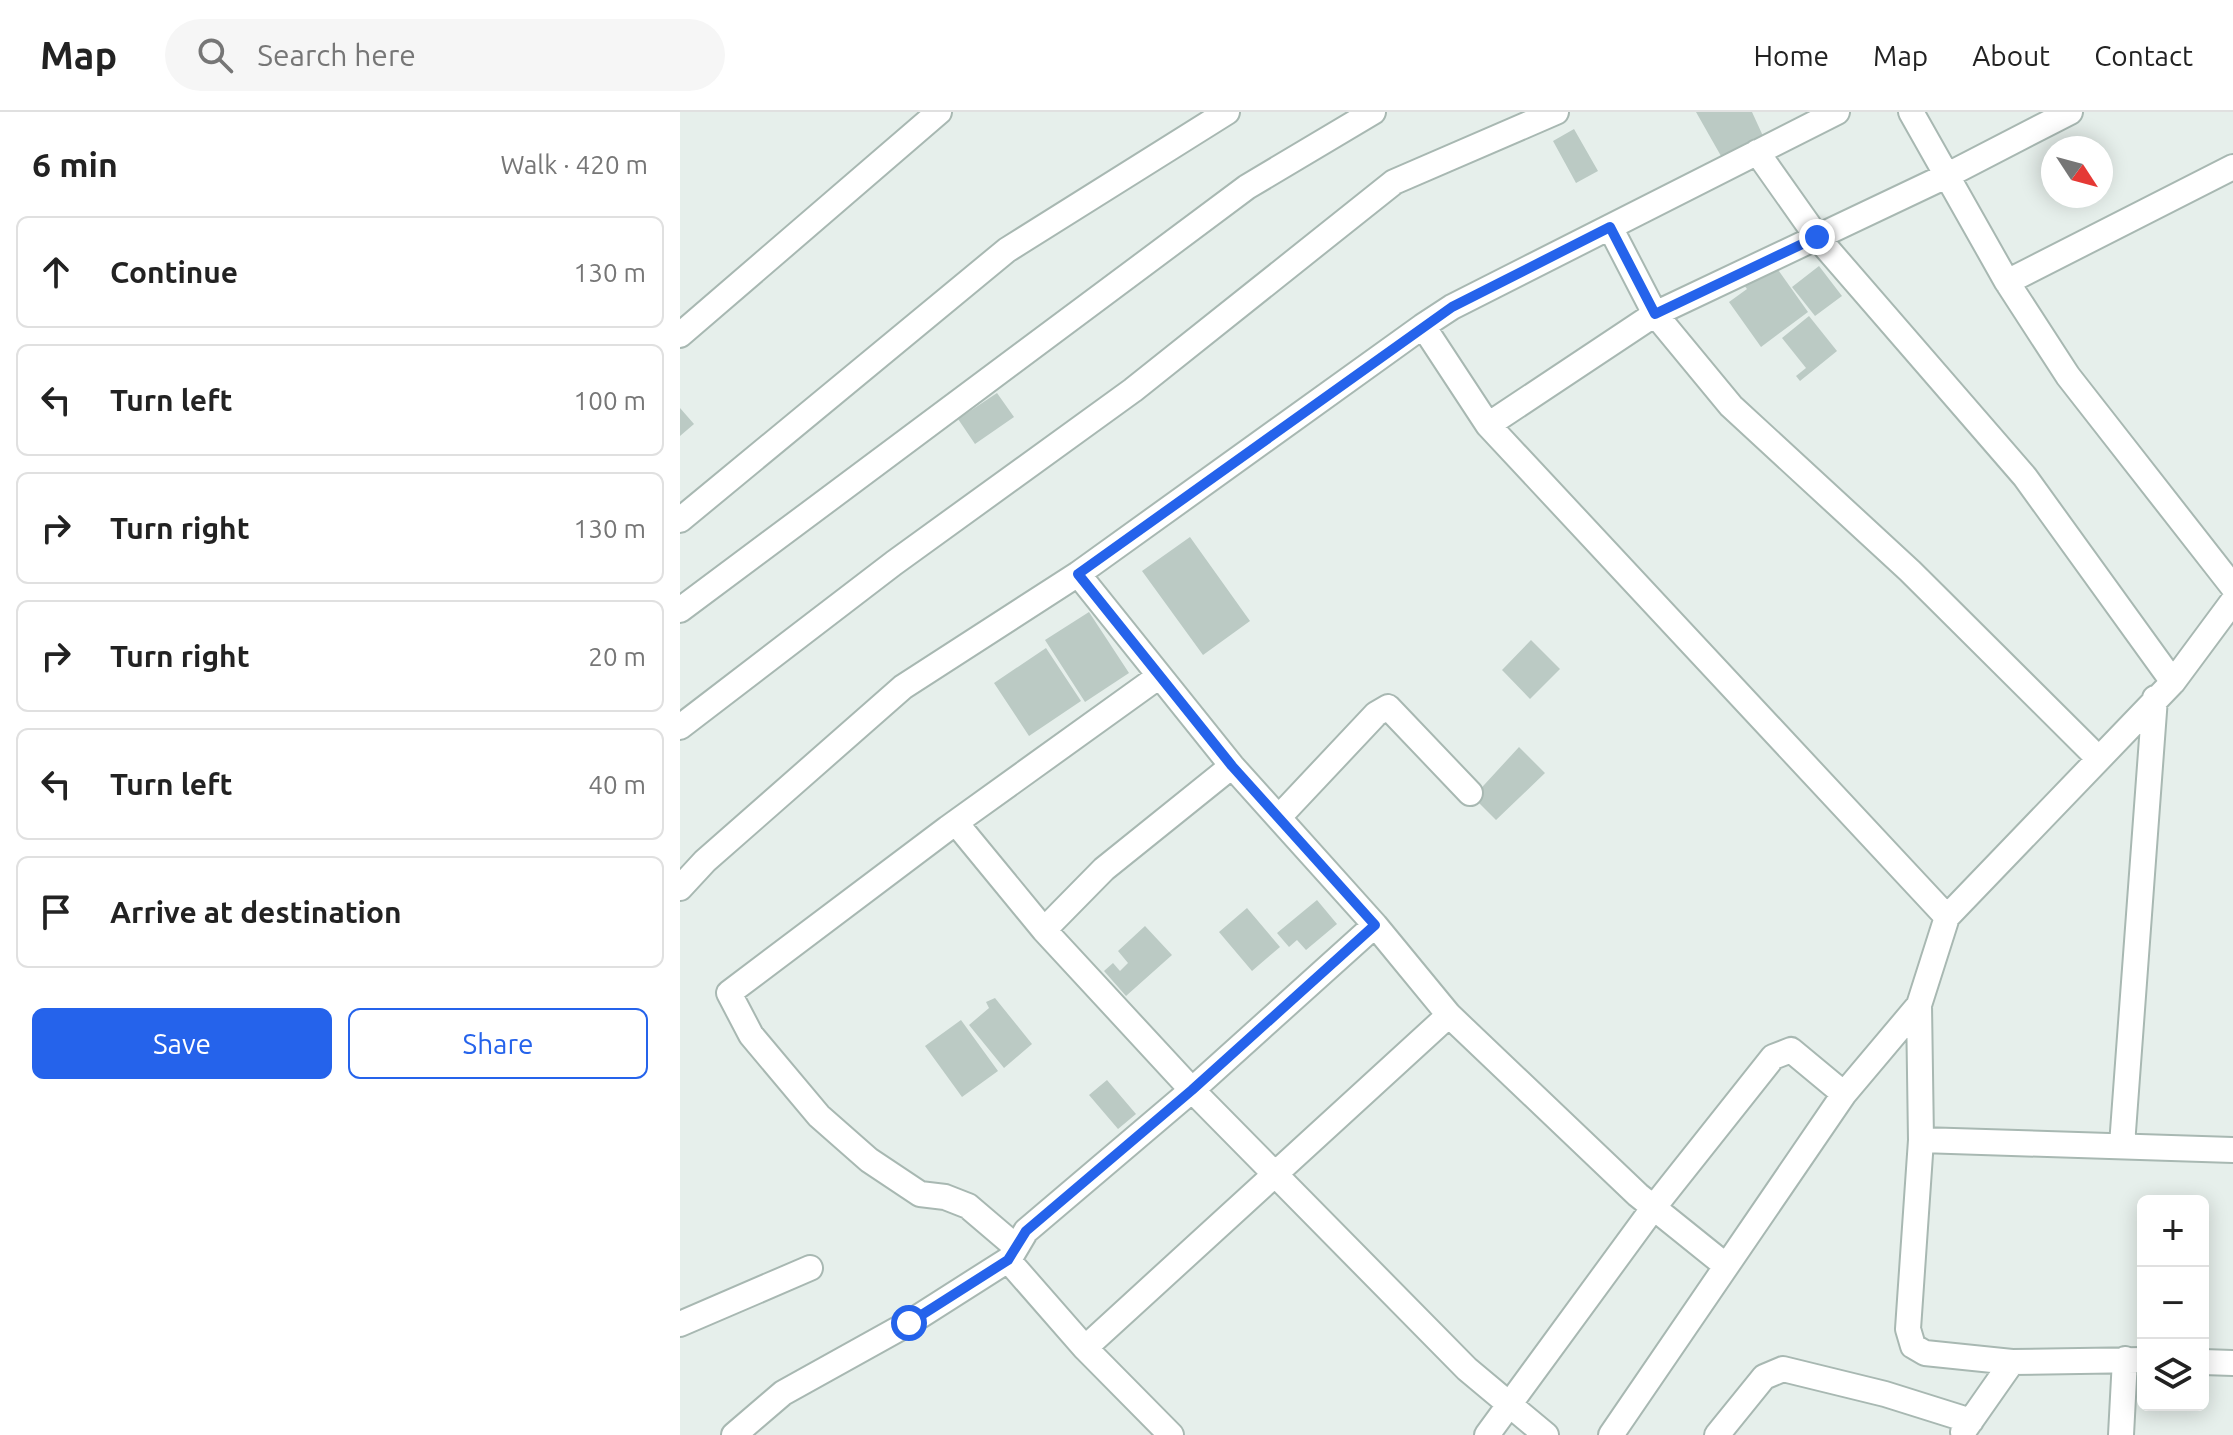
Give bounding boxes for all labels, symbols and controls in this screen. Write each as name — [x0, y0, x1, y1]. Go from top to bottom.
search box — [165, 19, 725, 91]
icon: search — [193, 33, 237, 77]
text: Map — [40, 34, 117, 76]
text: Search here — [257, 38, 416, 72]
text: Home — [1754, 40, 1829, 71]
text: Map — [1873, 40, 1928, 71]
text: About — [1972, 40, 2050, 71]
text: Contact — [2094, 40, 2193, 71]
north arrow — [2041, 136, 2113, 208]
text: 6 min — [32, 145, 118, 183]
text: Walk · 420 m — [500, 150, 648, 179]
route end — [1799, 219, 1835, 255]
icon: ahead — [34, 250, 78, 294]
text: Continue — [110, 255, 238, 289]
text: 130 m — [574, 258, 646, 287]
icon: left — [34, 378, 78, 422]
text: Turn left — [110, 383, 232, 417]
text: 100 m — [574, 386, 646, 415]
icon: right — [34, 506, 78, 550]
text: Turn right — [110, 511, 250, 545]
text: 130 m — [574, 514, 646, 543]
icon: right — [34, 634, 78, 678]
text: Turn right — [110, 639, 250, 673]
text: 20 m — [588, 642, 646, 671]
icon: left — [34, 762, 78, 806]
text: Turn left — [110, 767, 232, 801]
text: 40 m — [588, 770, 646, 799]
icon: arrive — [34, 890, 78, 934]
text: Arrive at destination — [110, 895, 402, 929]
button: Save — [32, 1008, 332, 1079]
button: Share — [348, 1008, 648, 1079]
map controls — [2137, 1195, 2209, 1411]
button: + — [2137, 1195, 2209, 1267]
button: − — [2137, 1267, 2209, 1339]
route start — [891, 1305, 927, 1341]
button: layers — [2137, 1339, 2209, 1411]

